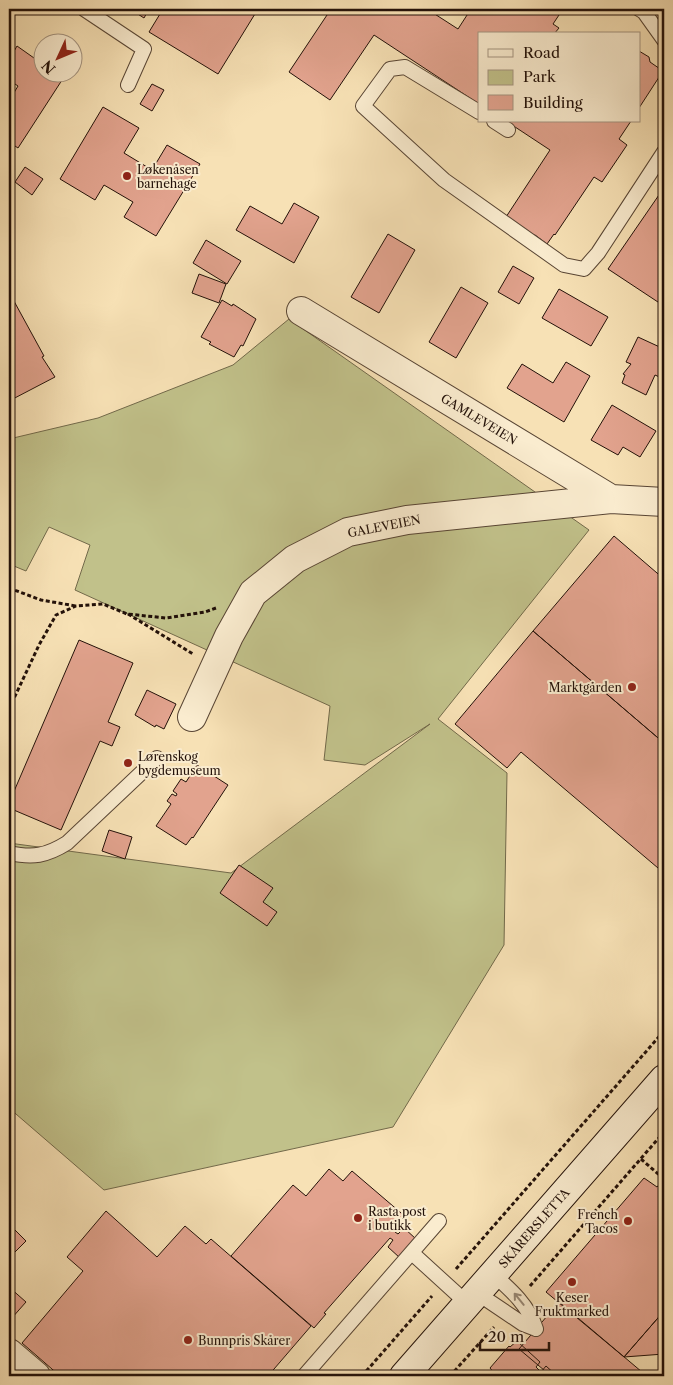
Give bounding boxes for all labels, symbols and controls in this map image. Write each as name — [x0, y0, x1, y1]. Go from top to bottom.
north arrow — [32, 32, 82, 82]
legend — [478, 32, 640, 122]
text: Road — [523, 43, 560, 62]
text: N — [38, 56, 59, 78]
text: Park — [523, 67, 557, 86]
text: Building — [523, 93, 583, 112]
place label: Løkenåsen barnehage — [137, 162, 199, 191]
marker: Løkenåsen barnehage — [121, 170, 133, 182]
street label: GAMLEVEIEN — [438, 390, 520, 448]
street label: GALEVEIEN — [346, 512, 422, 540]
place label: Marktgården — [548, 680, 622, 695]
marker: Marktgården — [626, 681, 638, 693]
place label: Lørenskog bygdemuseum — [138, 749, 221, 778]
marker: Lørenskog bygdemuseum — [122, 757, 134, 769]
street label: SKÅRERSLETTA — [495, 1184, 573, 1271]
place label: Rasta post i butikk — [368, 1204, 427, 1233]
place label: French Tacos — [577, 1207, 618, 1236]
marker: Rasta post i butikk — [352, 1212, 364, 1224]
marker: French Tacos — [622, 1215, 634, 1227]
marker: Keser Fruktmarked — [566, 1276, 578, 1288]
place label: Keser Fruktmarked — [535, 1290, 610, 1319]
one-way arrow — [513, 1293, 524, 1306]
scale bar — [480, 1320, 549, 1352]
text: 20 m — [488, 1327, 524, 1346]
place label: Bunnpris Skårer — [198, 1333, 290, 1348]
marker: Bunnpris Skårer — [182, 1334, 194, 1346]

